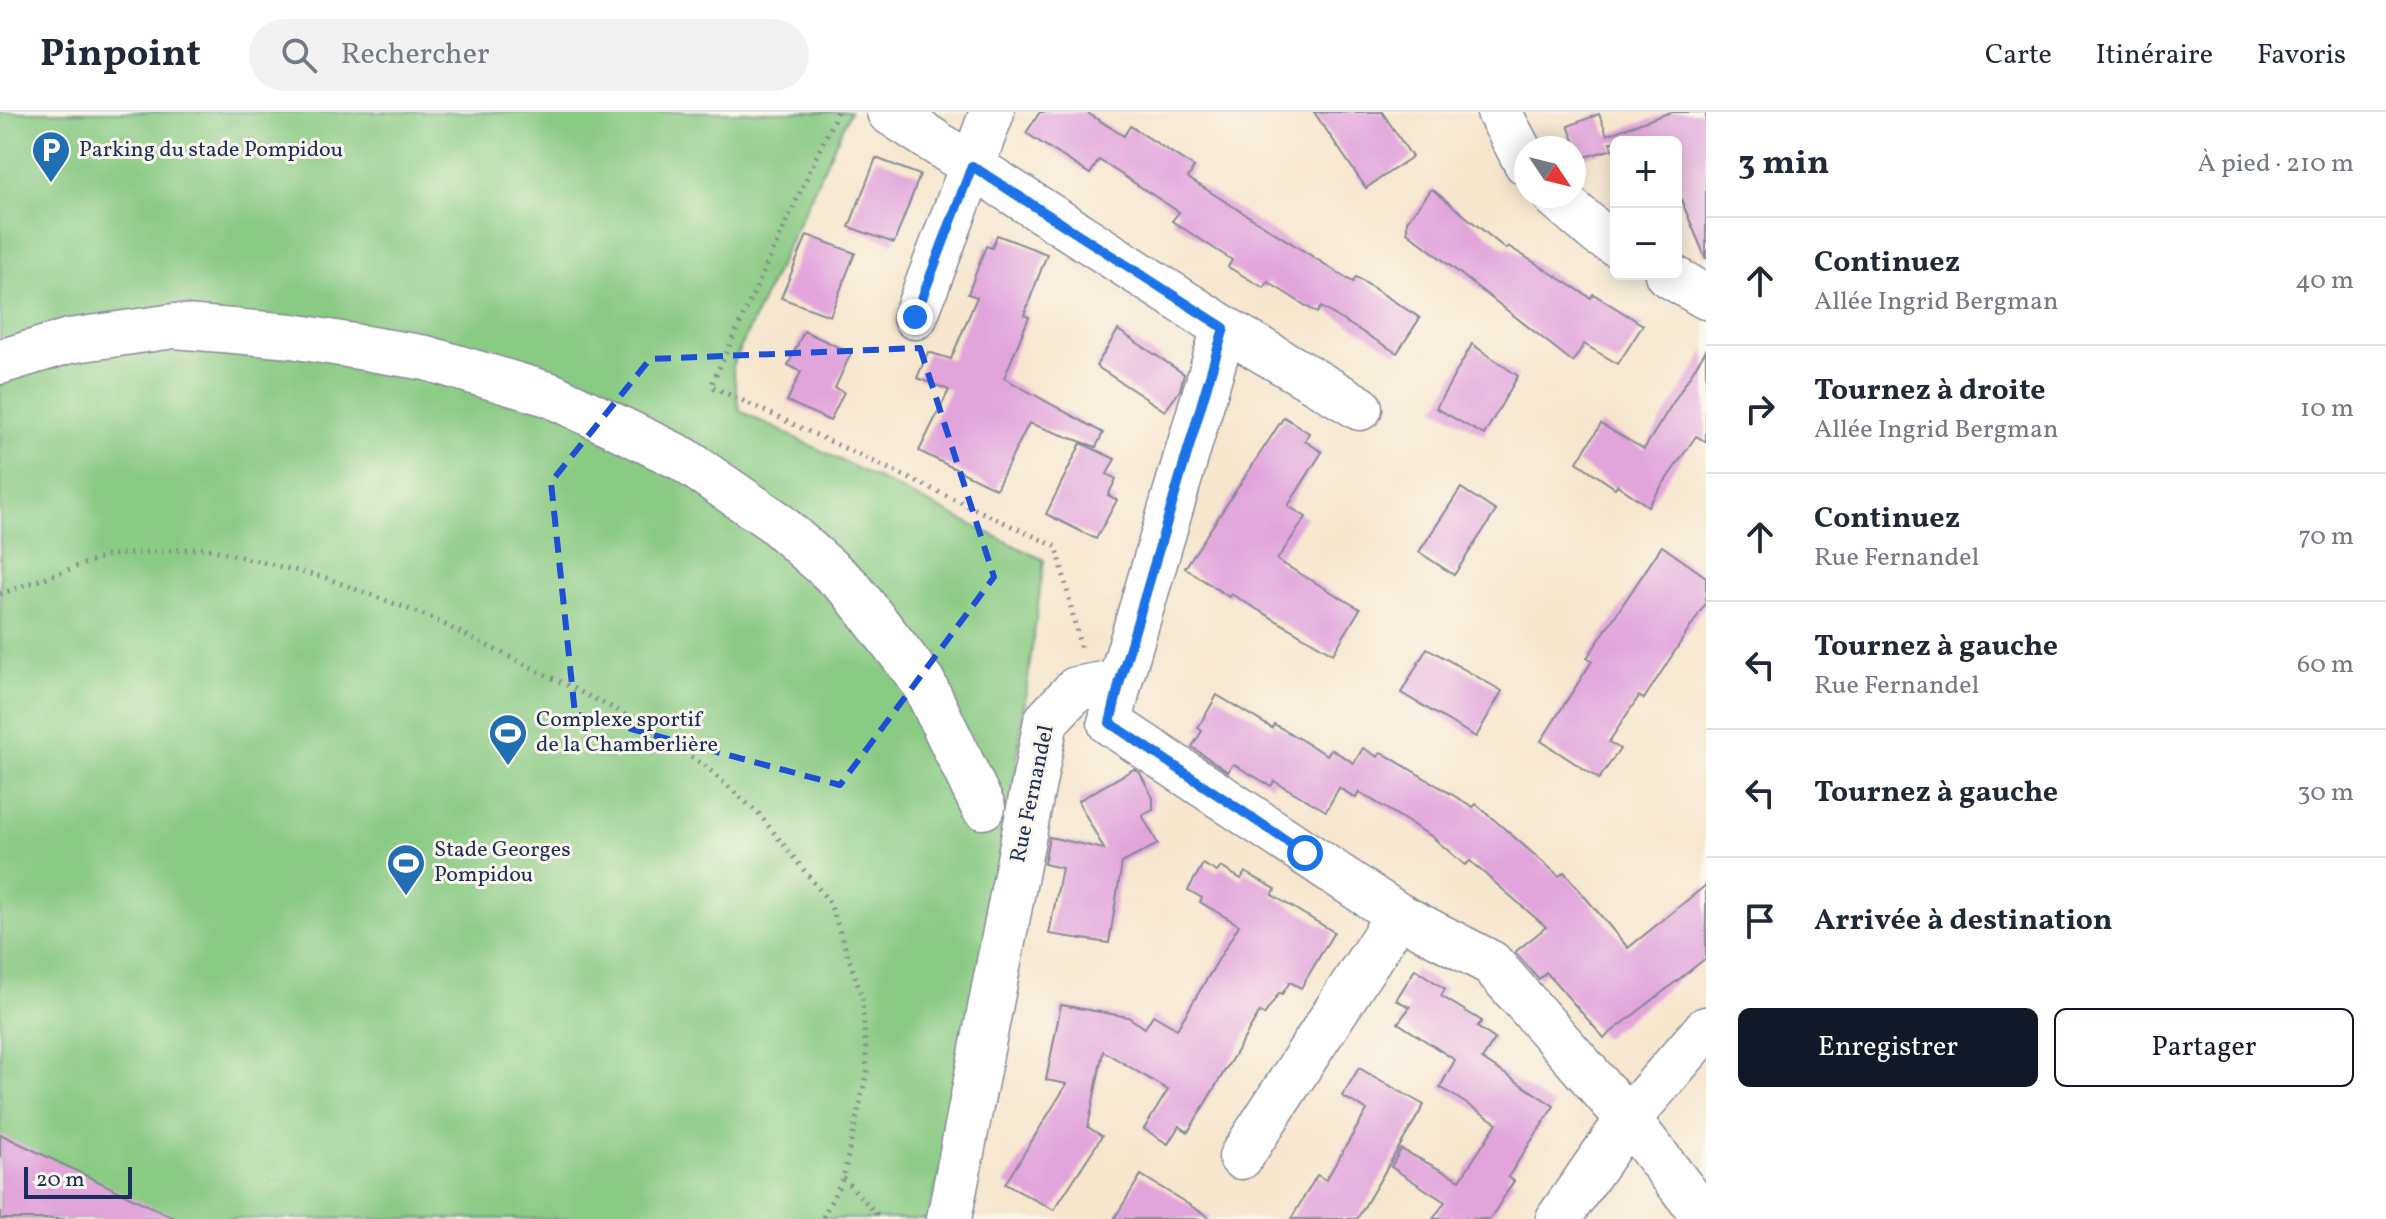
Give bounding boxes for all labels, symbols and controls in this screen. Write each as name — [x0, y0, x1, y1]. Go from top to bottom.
search box — [249, 19, 809, 91]
text: Pinpoint — [40, 29, 201, 82]
icon: search — [277, 33, 321, 77]
text: Rechercher — [341, 34, 490, 76]
text: Carte — [1985, 36, 2052, 75]
text: Itinéraire — [2096, 36, 2213, 75]
text: Favoris — [2257, 36, 2346, 75]
parking icon: Parking du stade Pompidou — [30, 129, 72, 184]
place label: Parking du stade Pompidou — [79, 135, 343, 166]
north arrow — [1514, 136, 1586, 208]
map controls — [1610, 136, 1682, 280]
button: + — [1610, 136, 1682, 208]
text: 3 min — [1738, 141, 1829, 188]
text: À pied · 210 m — [2197, 146, 2354, 182]
button: − — [1610, 208, 1682, 280]
text: Continuez — [1814, 242, 1960, 284]
icon: ahead — [1738, 259, 1782, 303]
text: 40 m — [2295, 263, 2354, 299]
text: Allée Ingrid Bergman — [1814, 284, 2058, 320]
route end — [897, 299, 933, 335]
text: Tournez à droite — [1814, 370, 2046, 412]
icon: right — [1738, 387, 1782, 431]
text: 10 m — [2300, 391, 2354, 427]
text: Allée Ingrid Bergman — [1814, 412, 2058, 448]
text: Continuez — [1814, 498, 1960, 540]
icon: ahead — [1738, 515, 1782, 559]
text: 70 m — [2299, 519, 2354, 555]
text: Rue Fernandel — [1814, 540, 1979, 576]
text: Tournez à gauche — [1814, 626, 2058, 668]
icon: left — [1738, 643, 1782, 687]
text: 60 m — [2297, 647, 2354, 683]
text: Rue Fernandel — [1814, 668, 1979, 704]
place label: Complexe sportif de la Chamberlière — [536, 705, 718, 761]
sports icon: Complexe sportif de la Chamberlière — [487, 712, 529, 767]
street label: Rue Fernandel — [1003, 722, 1063, 866]
icon: left — [1738, 771, 1782, 815]
text: Tournez à gauche — [1814, 772, 2058, 814]
text: 30 m — [2297, 775, 2354, 811]
place label: Stade Georges Pompidou — [434, 835, 571, 891]
route start — [1287, 835, 1323, 871]
sports icon: Stade Georges Pompidou — [385, 842, 427, 897]
icon: arrive — [1738, 899, 1782, 943]
text: Arrivée à destination — [1814, 900, 2113, 942]
button: Enregistrer — [1738, 1008, 2038, 1087]
button: Partager — [2054, 1008, 2354, 1087]
scale bar — [24, 1163, 132, 1199]
text: 20 m — [36, 1165, 85, 1196]

